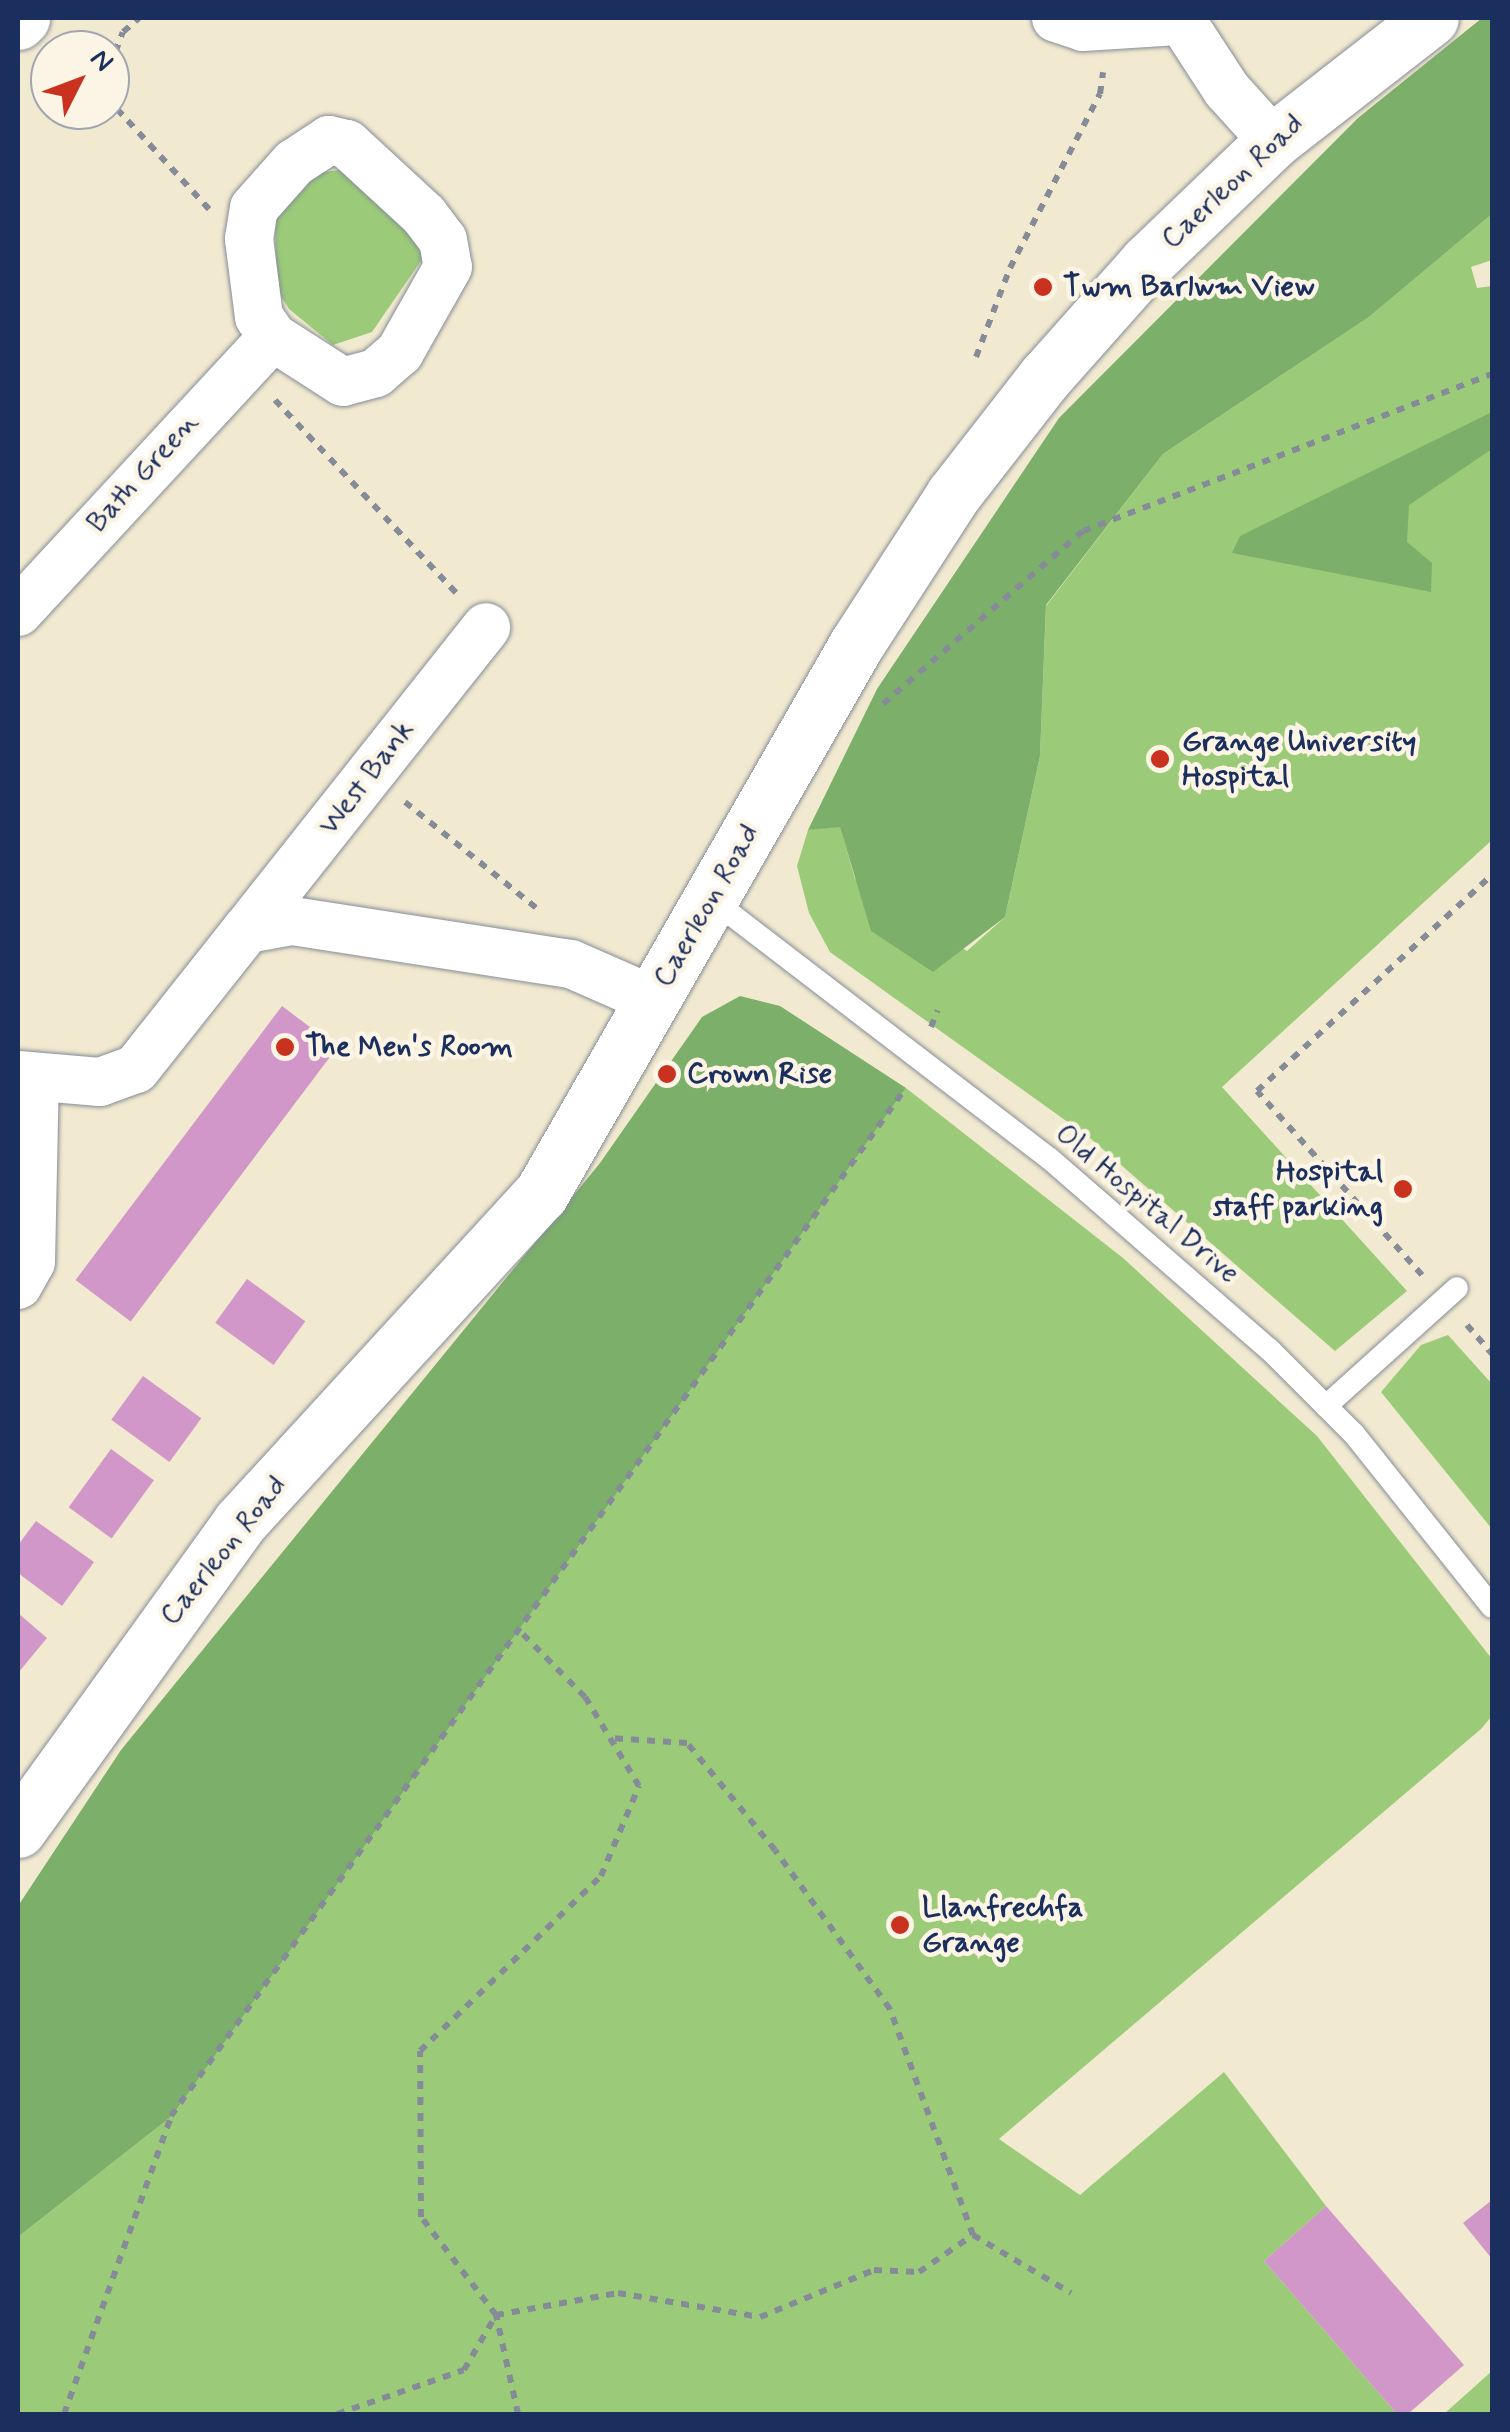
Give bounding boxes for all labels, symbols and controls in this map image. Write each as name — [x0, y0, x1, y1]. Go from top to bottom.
north arrow — [30, 30, 130, 130]
text: N — [81, 42, 121, 80]
street label: Caerleon Road — [1155, 108, 1311, 256]
place label: Twm Barlwm View — [1063, 269, 1310, 305]
marker: Twm Barlwm View — [1032, 276, 1054, 298]
street label: Bath Green — [79, 405, 207, 541]
street label: West Bank — [311, 713, 423, 843]
place label: Grange University Hospital — [1182, 724, 1418, 794]
marker: Grange University Hospital — [1147, 746, 1173, 772]
street label: Caerleon Road — [647, 820, 767, 992]
place label: The Men's Room — [305, 1029, 515, 1065]
marker: The Men's Room — [274, 1036, 296, 1058]
place label: Crown Rise — [687, 1056, 829, 1092]
marker: Crown Rise — [656, 1063, 678, 1085]
street label: Old Hospital Drive — [1047, 1116, 1247, 1292]
place label: Hospital staff parking — [1222, 1154, 1383, 1224]
marker: Hospital staff parking — [1392, 1178, 1414, 1200]
street label: Caerleon Road — [154, 1470, 294, 1632]
place label: Llanfrechfa Grange — [922, 1890, 1083, 1960]
marker: Llanfrechfa Grange — [887, 1912, 913, 1938]

